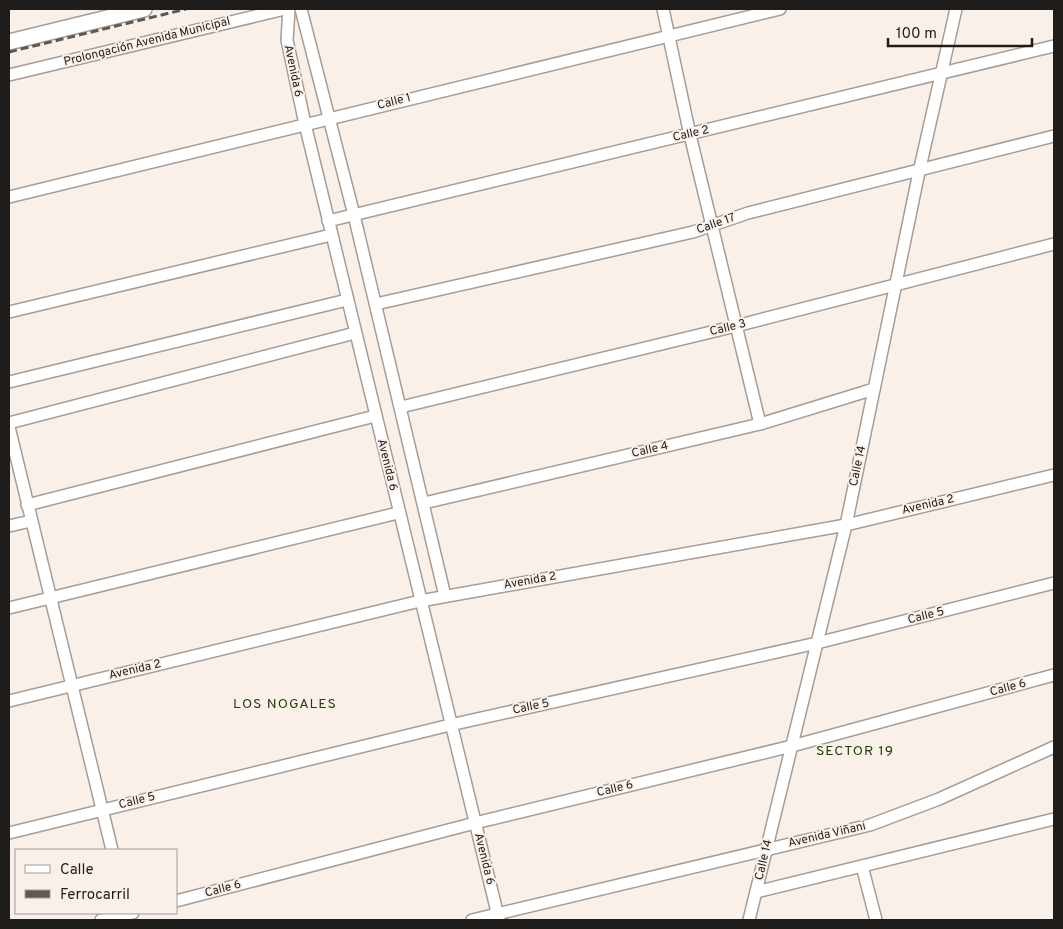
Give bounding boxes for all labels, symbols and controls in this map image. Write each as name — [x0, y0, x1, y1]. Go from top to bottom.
street label: Prolongación Avenida Municipal — [62, 14, 232, 70]
scale bar — [888, 15, 1032, 47]
text: 100 m — [896, 25, 937, 44]
street label: Avenida 6 — [280, 43, 306, 99]
street label: Calle 1 — [376, 90, 412, 114]
street label: Calle 2 — [671, 122, 711, 146]
street label: Calle 17 — [694, 210, 738, 238]
street label: Calle 3 — [708, 316, 748, 340]
street label: Avenida 6 — [373, 437, 401, 493]
street label: Calle 4 — [630, 438, 670, 462]
street label: Calle 14 — [846, 444, 870, 488]
street label: Avenida 2 — [900, 491, 956, 519]
street label: Avenida 2 — [502, 568, 558, 594]
street label: Calle 5 — [906, 604, 946, 628]
street label: Avenida 2 — [107, 656, 163, 684]
street label: Calle 6 — [988, 676, 1028, 700]
street label: Calle 5 — [511, 695, 551, 719]
district label: LOS NOGALES — [233, 696, 337, 713]
district label: SECTOR 19 — [816, 743, 894, 760]
street label: Calle 6 — [595, 777, 635, 801]
street label: Calle 5 — [117, 789, 157, 813]
street label: Avenida Viñani — [787, 818, 867, 852]
street label: Avenida 6 — [470, 831, 498, 887]
street label: Calle 14 — [752, 838, 776, 882]
legend — [15, 849, 178, 914]
text: Calle — [60, 861, 94, 880]
street label: Calle 6 — [203, 877, 243, 901]
text: Ferrocarril — [60, 886, 130, 905]

